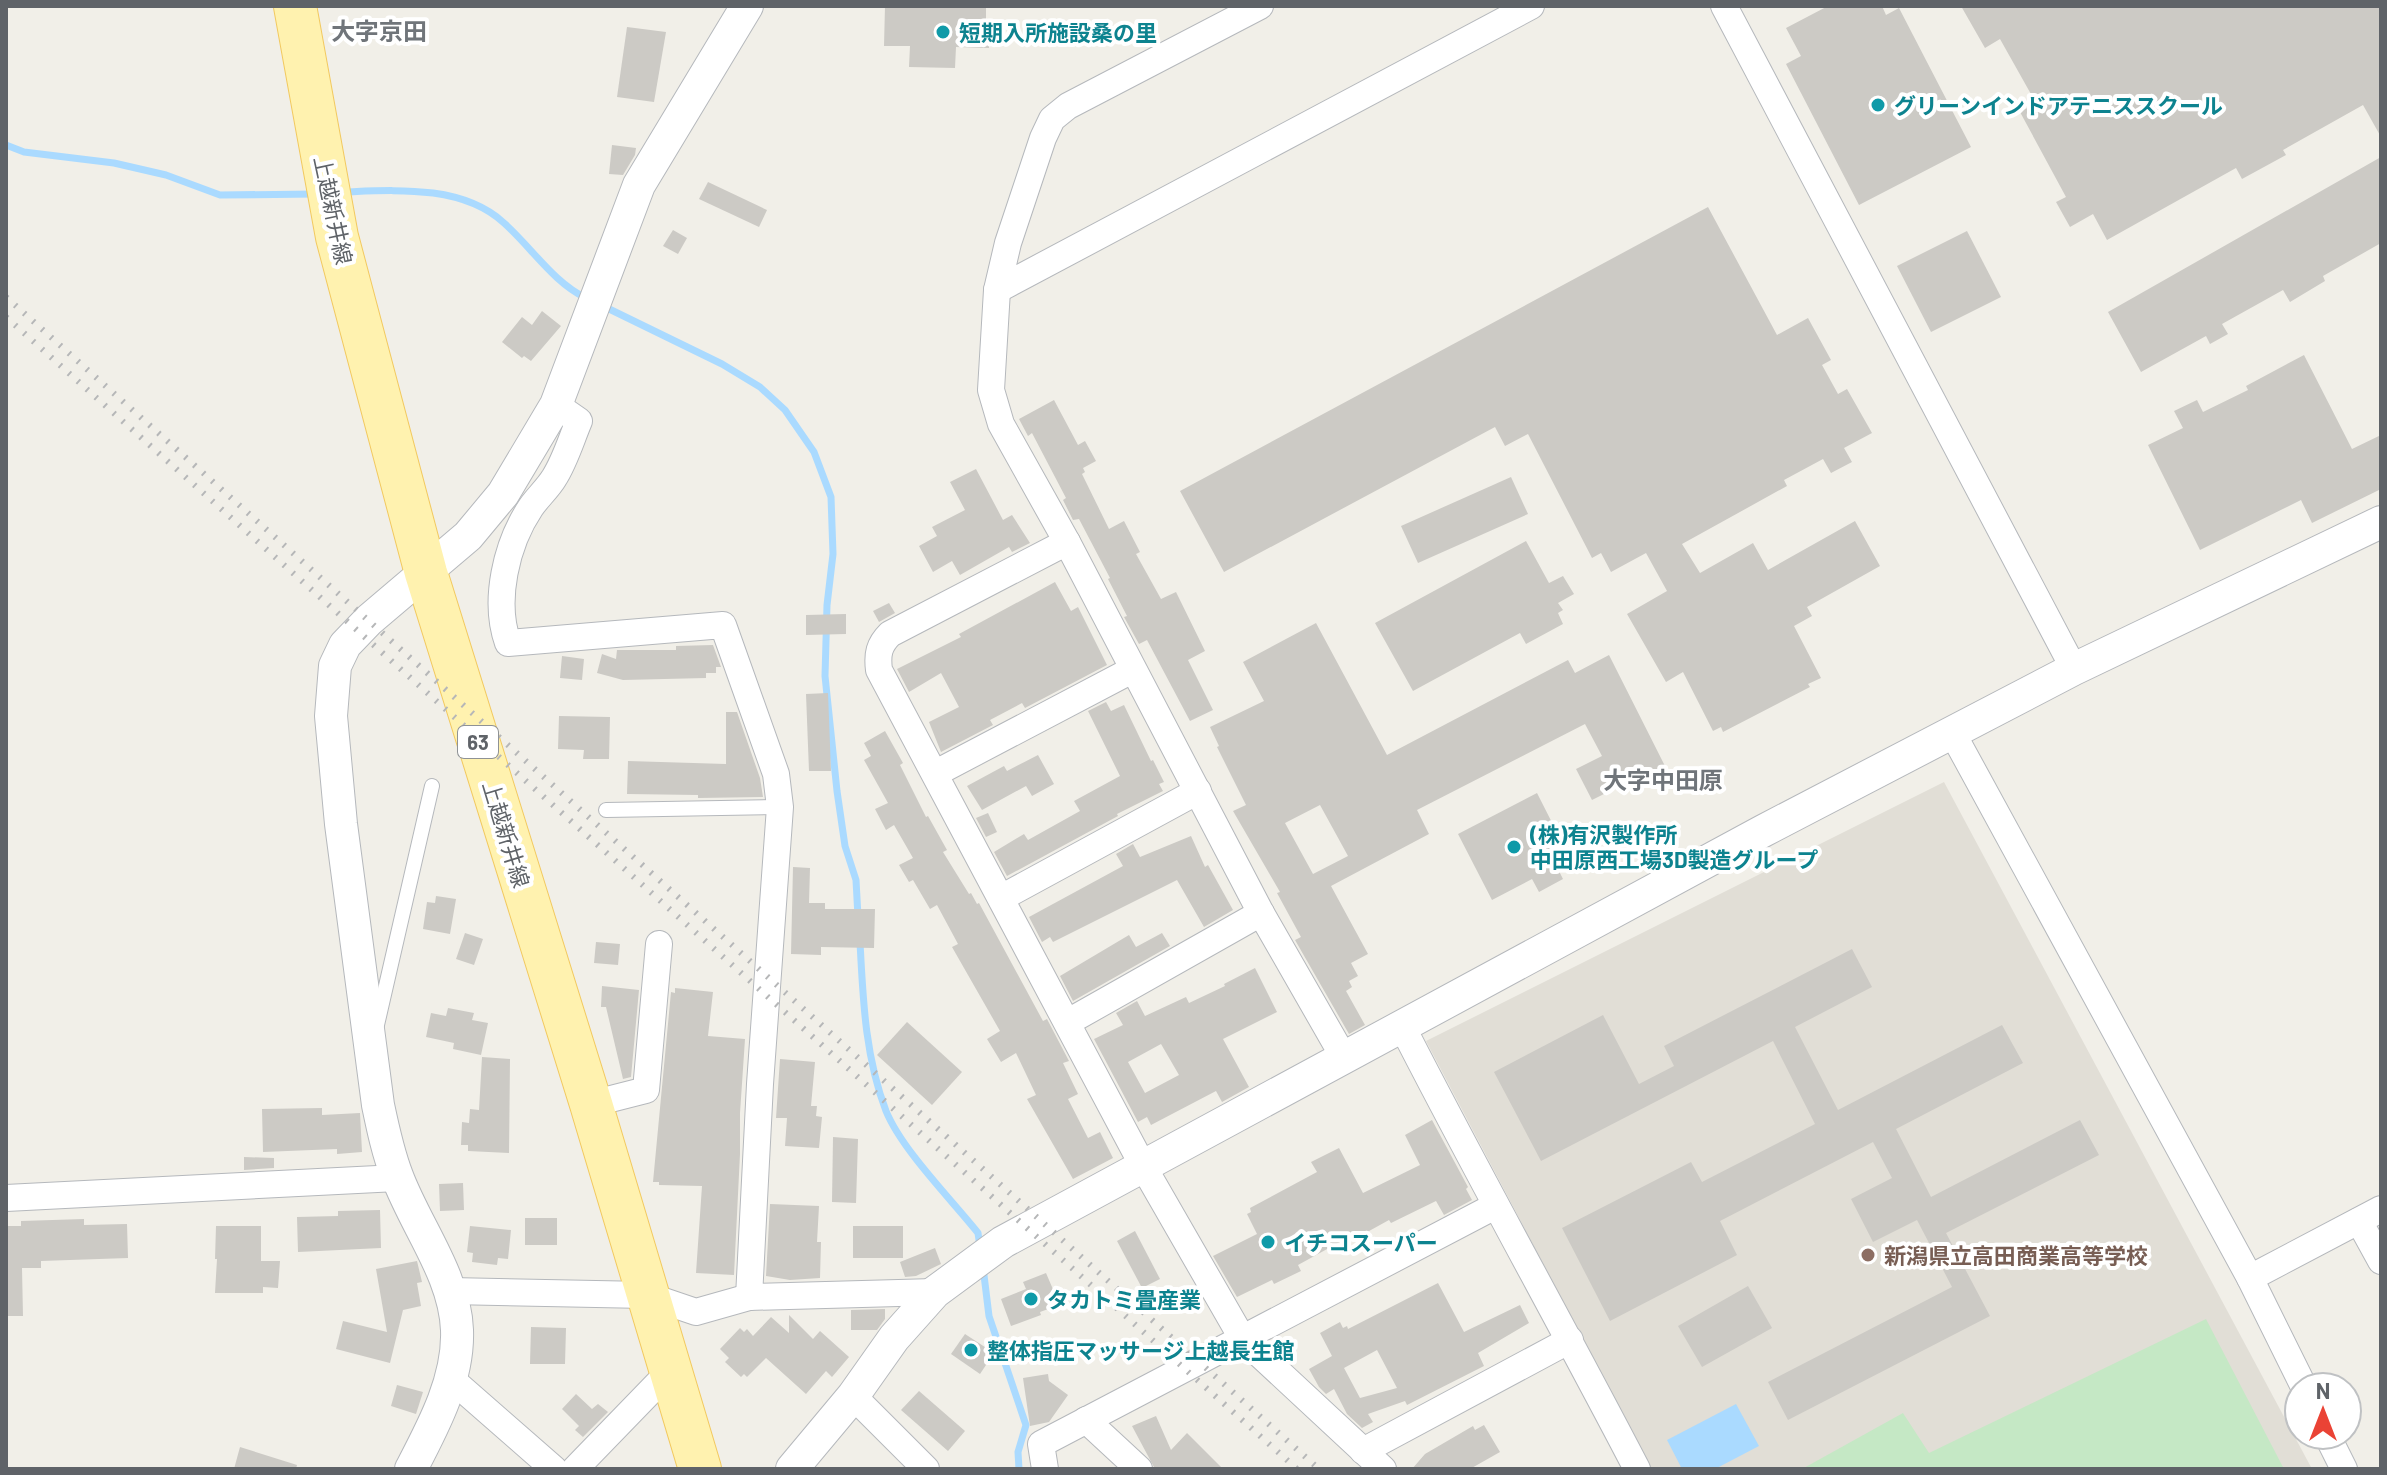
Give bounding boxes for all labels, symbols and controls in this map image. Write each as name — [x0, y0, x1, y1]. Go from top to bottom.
district label: 大字京田 — [331, 16, 427, 45]
place label: 短期入所施設桑の里 — [959, 19, 1157, 45]
marker: 短期入所施設桑の里 — [934, 23, 952, 41]
place label: グリーンインドアテニススクール — [1894, 92, 2223, 118]
marker: グリーンインドアテニススクール — [1869, 96, 1887, 114]
street label: 上越新井線 — [310, 153, 358, 267]
road number: 63 — [458, 726, 498, 758]
district label: 大字中田原 — [1603, 765, 1723, 794]
street label: 上越新井線 — [478, 778, 536, 890]
place label: (株)有沢製作所 中田原西工場3D製造グループ — [1529, 821, 1818, 872]
marker: (株)有沢製作所 中田原西工場3D製造グループ — [1505, 838, 1523, 856]
place label: イチコスーパー — [1284, 1229, 1438, 1255]
marker: イチコスーパー — [1259, 1233, 1277, 1251]
place label: 新潟県立高田商業高等学校 — [1884, 1242, 2148, 1268]
marker: 新潟県立高田商業高等学校 — [1859, 1246, 1877, 1264]
place label: タカトミ畳産業 — [1047, 1286, 1201, 1312]
marker: タカトミ畳産業 — [1022, 1290, 1040, 1308]
place label: 整体指圧マッサージ上越長生館 — [987, 1337, 1295, 1363]
marker: 整体指圧マッサージ上越長生館 — [962, 1341, 980, 1359]
north arrow — [2283, 1371, 2363, 1451]
text: N — [2316, 1377, 2330, 1403]

